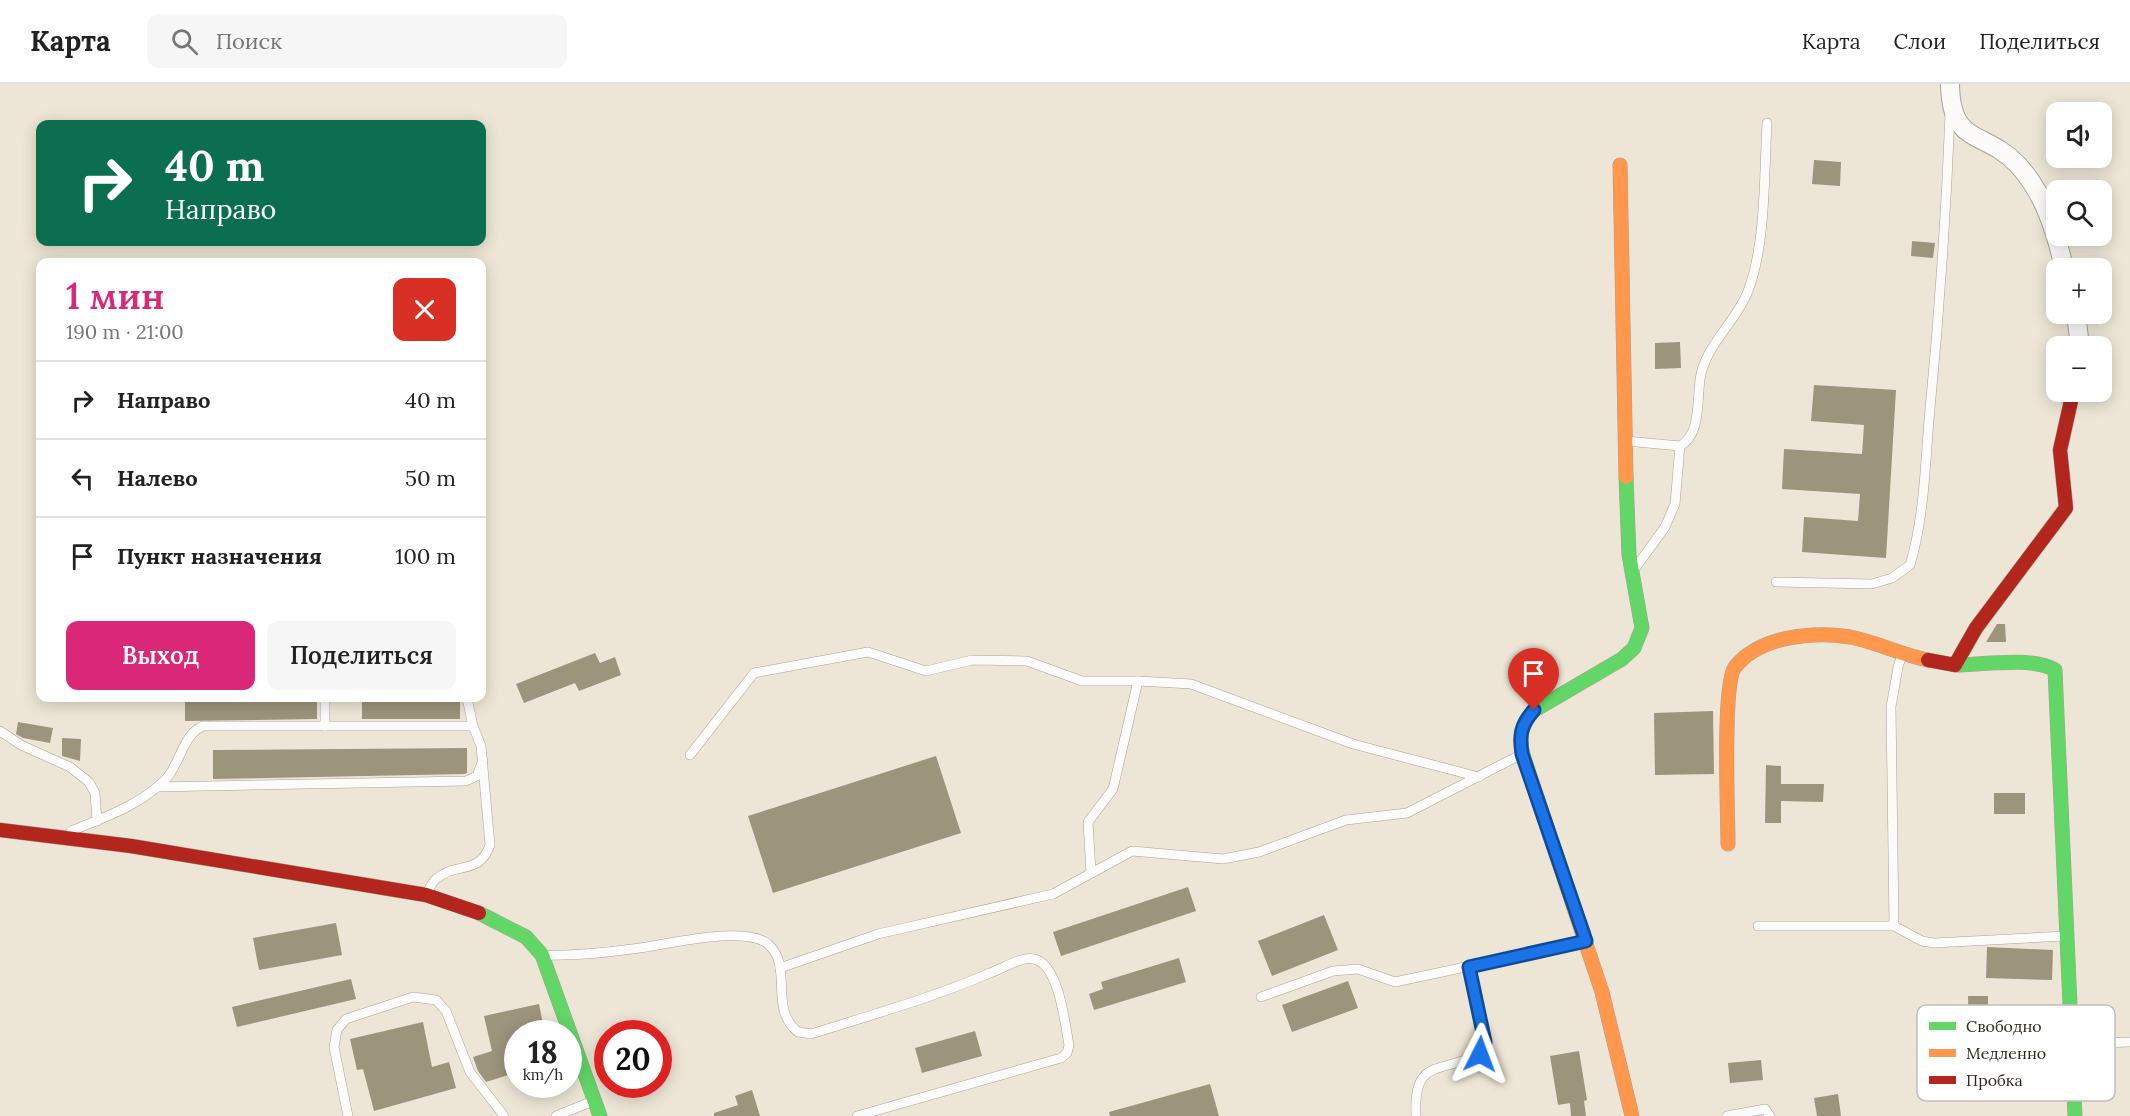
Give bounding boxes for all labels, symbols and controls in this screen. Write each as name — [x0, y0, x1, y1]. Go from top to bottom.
search box — [147, 14, 567, 68]
text: Карта — [30, 23, 111, 59]
icon: search — [168, 25, 201, 58]
text: Поиск — [216, 27, 282, 55]
text: Карта — [1802, 28, 1861, 55]
text: Слои — [1894, 28, 1946, 55]
text: Поделиться — [1979, 28, 2100, 55]
map controls — [2046, 102, 2112, 402]
button: sound — [2046, 102, 2112, 168]
text: 40 m — [165, 139, 264, 193]
icon: right — [66, 144, 144, 222]
button: search — [2046, 180, 2112, 246]
text: Направо — [165, 192, 276, 226]
button: + — [2046, 258, 2112, 324]
text: 1 мин — [66, 273, 164, 319]
button: close — [393, 278, 456, 341]
text: 190 m · 21:00 — [66, 319, 184, 344]
button: − — [2046, 336, 2112, 402]
icon: right — [66, 384, 99, 417]
text: Направо — [117, 386, 211, 414]
text: 40 m — [405, 386, 456, 414]
icon: left — [66, 462, 99, 495]
text: Налево — [117, 464, 198, 492]
text: 50 m — [405, 464, 456, 492]
icon: arrive — [66, 540, 99, 573]
text: Пункт назначения — [117, 542, 322, 570]
text: 100 m — [395, 542, 456, 570]
button: Выход — [66, 621, 255, 690]
button: Поделиться — [267, 621, 456, 690]
pin — [1508, 648, 1559, 710]
icon: arrive — [1517, 657, 1550, 690]
legend — [1917, 1005, 2115, 1101]
text: Свободно — [1966, 1016, 2042, 1036]
speed limit sign: 20 — [594, 1020, 672, 1098]
position arrow — [1448, 1022, 1512, 1086]
text: 18 — [528, 1033, 558, 1071]
text: Медленно — [1966, 1043, 2046, 1063]
text: km/h — [523, 1065, 563, 1084]
text: Пробка — [1966, 1070, 2023, 1090]

